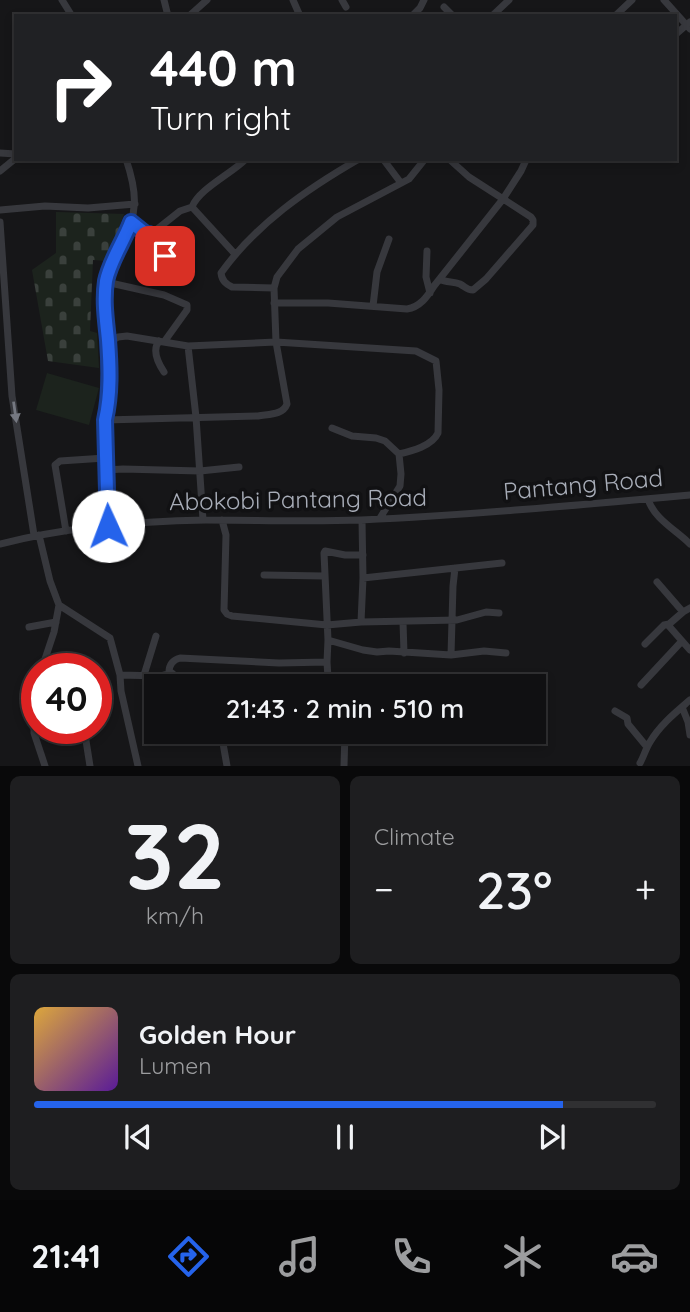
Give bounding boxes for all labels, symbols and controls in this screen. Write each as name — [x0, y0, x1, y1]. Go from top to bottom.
text: 440 m — [150, 37, 297, 98]
icon: right — [35, 42, 126, 133]
text: Turn right — [150, 98, 291, 138]
pin — [135, 226, 195, 286]
icon: arrive — [146, 237, 184, 275]
one-way arrow — [9, 401, 20, 423]
street label: Pantang Road — [502, 462, 664, 506]
street label: Abokobi Pantang Road — [169, 482, 427, 516]
position arrow — [71, 489, 145, 563]
speed limit sign: 40 — [21, 653, 112, 744]
text: 21:43 · 2 min · 510 m — [226, 692, 464, 725]
text: 32 — [125, 798, 225, 912]
text: Climate — [374, 822, 455, 851]
text: 23° — [476, 857, 552, 922]
text: − — [374, 865, 394, 913]
text: + — [635, 865, 656, 913]
text: km/h — [146, 901, 204, 930]
text: Golden Hour — [139, 1018, 296, 1051]
text: Lumen — [139, 1051, 212, 1080]
icon: previous — [119, 1118, 157, 1156]
icon: pause — [326, 1118, 364, 1156]
icon: next — [533, 1118, 571, 1156]
icon: directions — [164, 1232, 213, 1281]
icon: music — [275, 1232, 324, 1281]
icon: phone — [387, 1232, 436, 1281]
icon: climate — [498, 1232, 547, 1281]
icon: car — [610, 1232, 659, 1281]
text: 21:41 — [31, 1236, 101, 1276]

